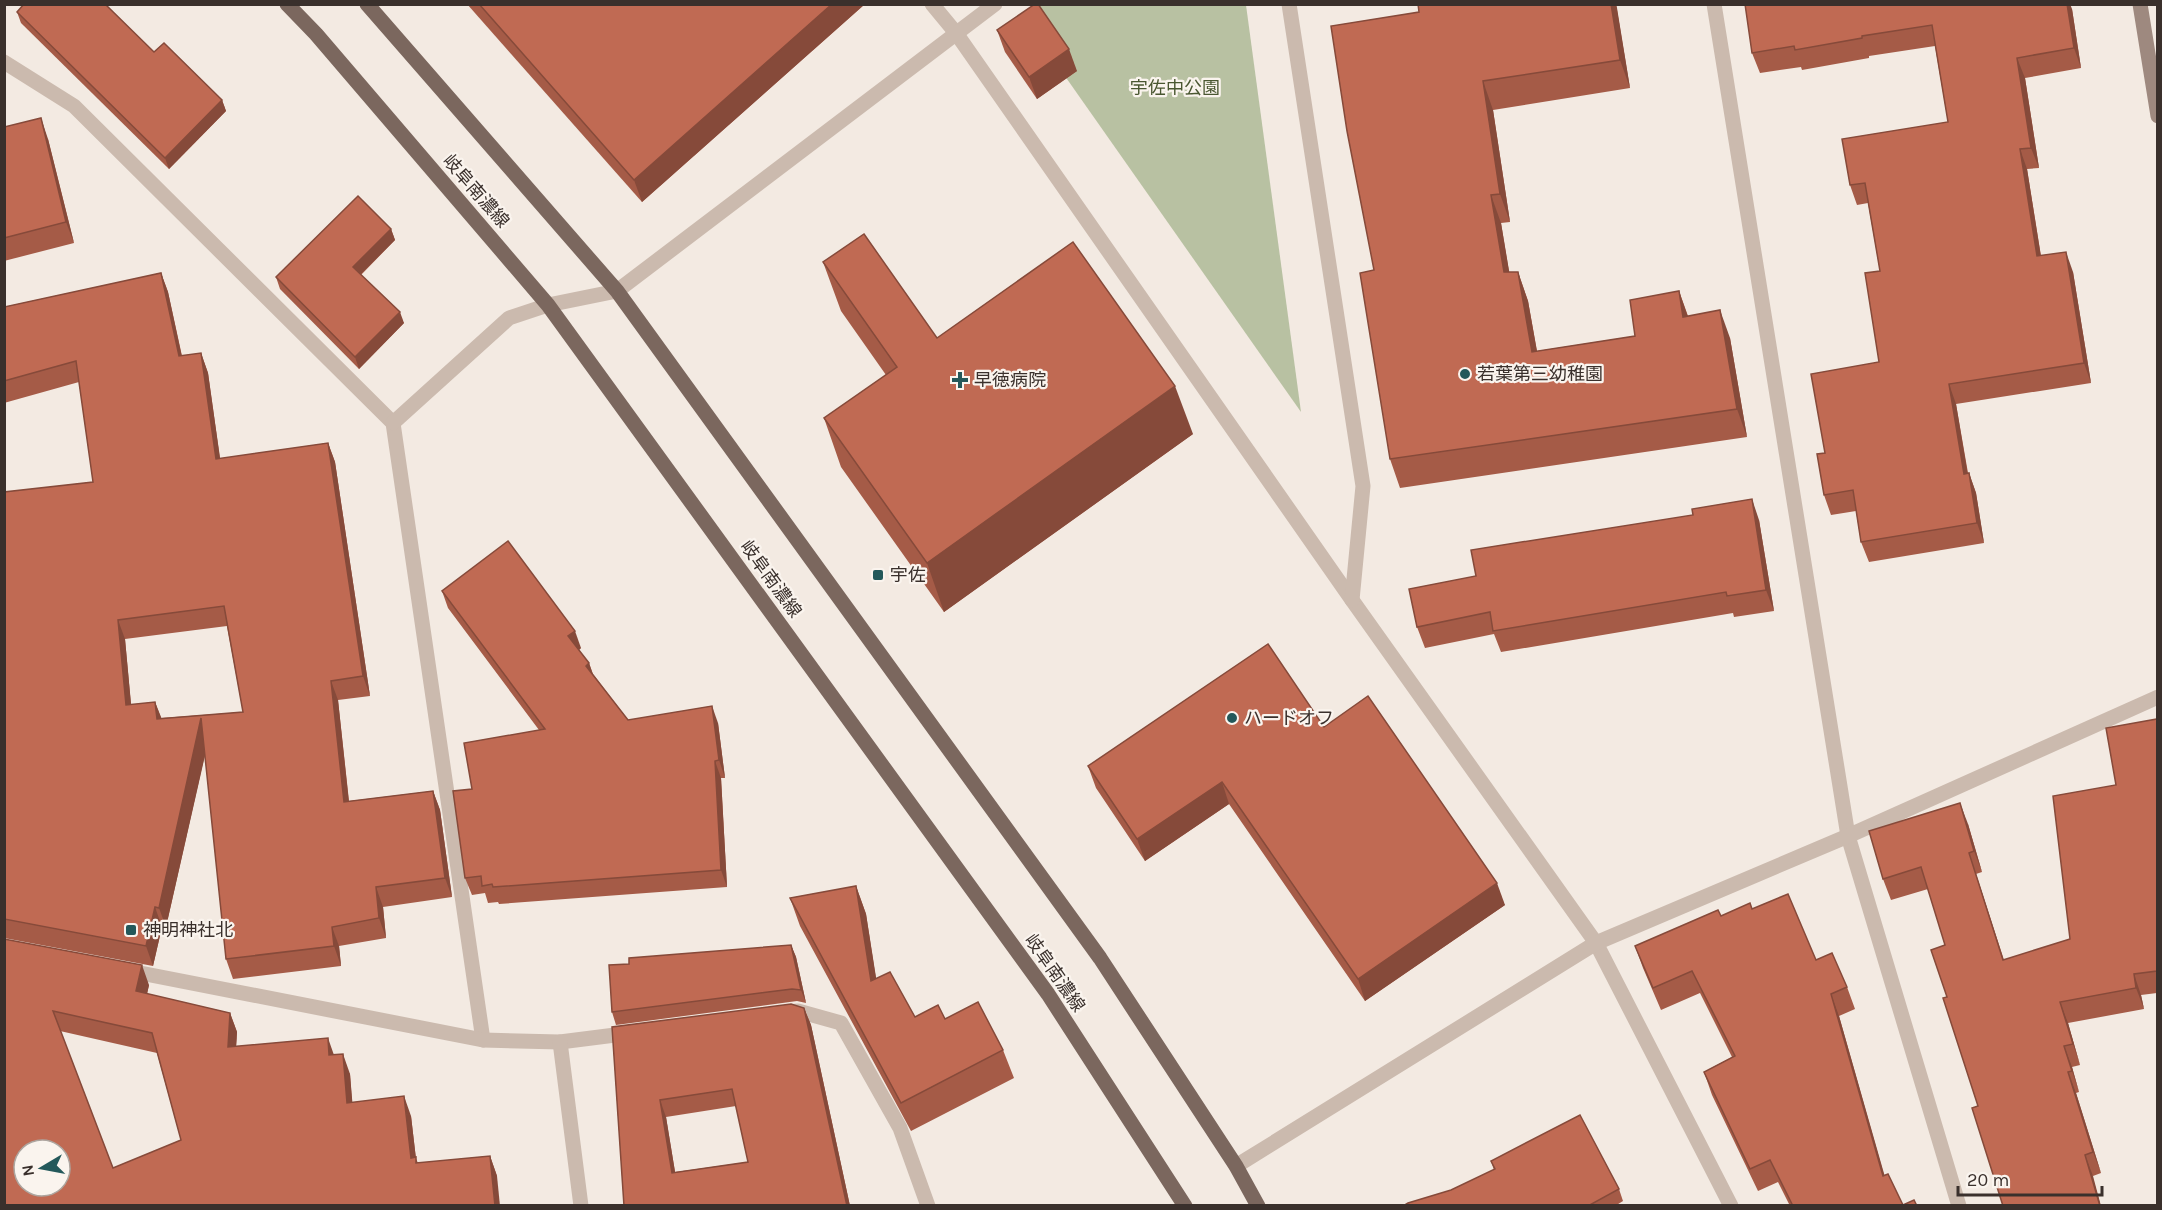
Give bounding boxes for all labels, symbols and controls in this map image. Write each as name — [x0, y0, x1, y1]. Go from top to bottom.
park label: 宇佐中公園 — [1130, 77, 1220, 99]
street label: 岐阜南濃線 — [438, 150, 514, 232]
place label: 若葉第三幼稚園 — [1477, 363, 1603, 385]
marker: 若葉第三幼稚園 — [1458, 367, 1472, 381]
place label: 早徳病院 — [974, 369, 1046, 391]
marker: 早徳病院 — [951, 371, 969, 389]
street label: 岐阜南濃線 — [736, 536, 806, 622]
place label: 宇佐 — [890, 564, 926, 586]
marker: 宇佐 — [871, 568, 885, 582]
place label: ハードオフ — [1244, 707, 1334, 729]
marker: ハードオフ — [1225, 711, 1239, 725]
place label: 神明神社北 — [143, 919, 233, 941]
marker: 神明神社北 — [124, 923, 138, 937]
street label: 岐阜南濃線 — [1020, 930, 1090, 1016]
north arrow — [12, 1138, 72, 1198]
scale bar — [1958, 1159, 2102, 1197]
text: N — [17, 1163, 38, 1178]
text: 20 m — [1967, 1169, 2009, 1191]

